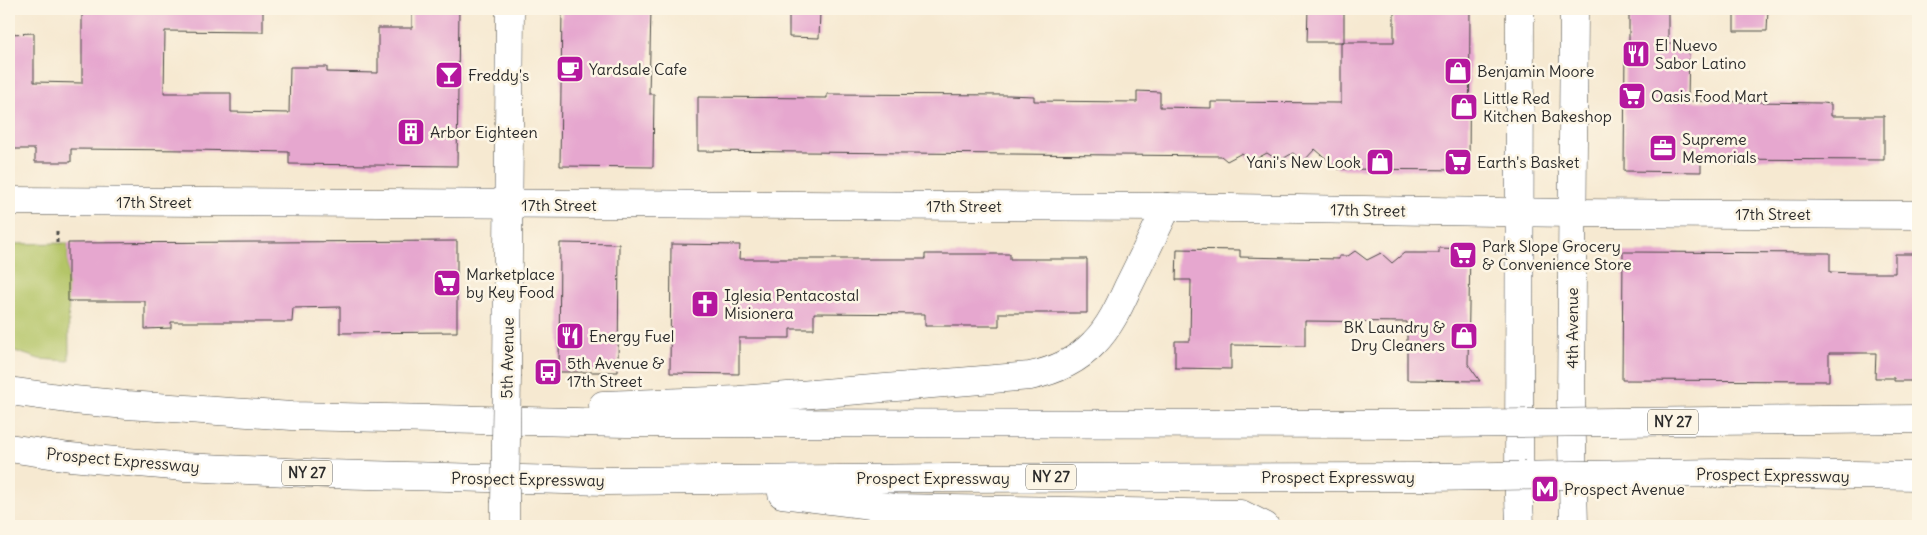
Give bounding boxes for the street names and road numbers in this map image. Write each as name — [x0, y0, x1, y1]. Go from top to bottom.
street label: 17th Street — [116, 192, 192, 212]
street label: 17th Street — [521, 195, 597, 215]
street label: 17th Street — [926, 196, 1002, 216]
street label: 17th Street — [1330, 199, 1406, 221]
street label: 17th Street — [1735, 204, 1811, 224]
street label: 4th Avenue — [1562, 287, 1582, 369]
street label: 5th Avenue — [496, 317, 518, 399]
road number: NY 27 — [1648, 410, 1698, 434]
street label: Prospect Expressway — [46, 443, 200, 477]
road number: NY 27 — [282, 460, 332, 486]
road number: NY 27 — [1026, 464, 1076, 490]
street label: Prospect Expressway — [1696, 464, 1850, 486]
street label: Prospect Expressway — [1261, 467, 1415, 487]
street label: Prospect Expressway — [451, 468, 605, 490]
street label: Prospect Expressway — [856, 468, 1010, 488]

